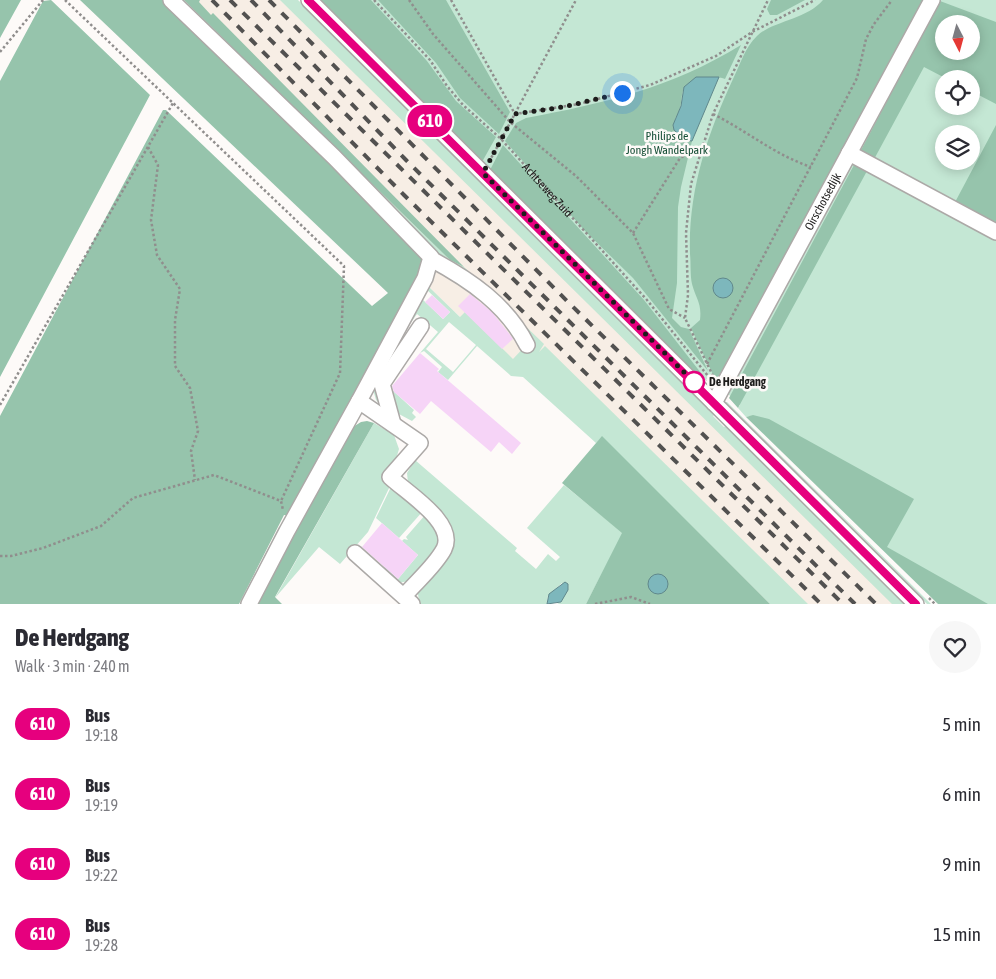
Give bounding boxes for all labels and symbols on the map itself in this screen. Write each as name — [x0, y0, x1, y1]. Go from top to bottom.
north arrow — [935, 15, 980, 60]
your location — [610, 81, 635, 106]
line badge: 610 — [401, 105, 459, 137]
park label: Philips de Jongh Wandelpark — [626, 129, 709, 157]
street label: Achtseweg Zuid — [519, 160, 575, 220]
street label: Oirschotsedijk — [802, 170, 844, 233]
marker: De Herdgang — [683, 371, 705, 393]
place label: De Herdgang — [709, 375, 767, 389]

